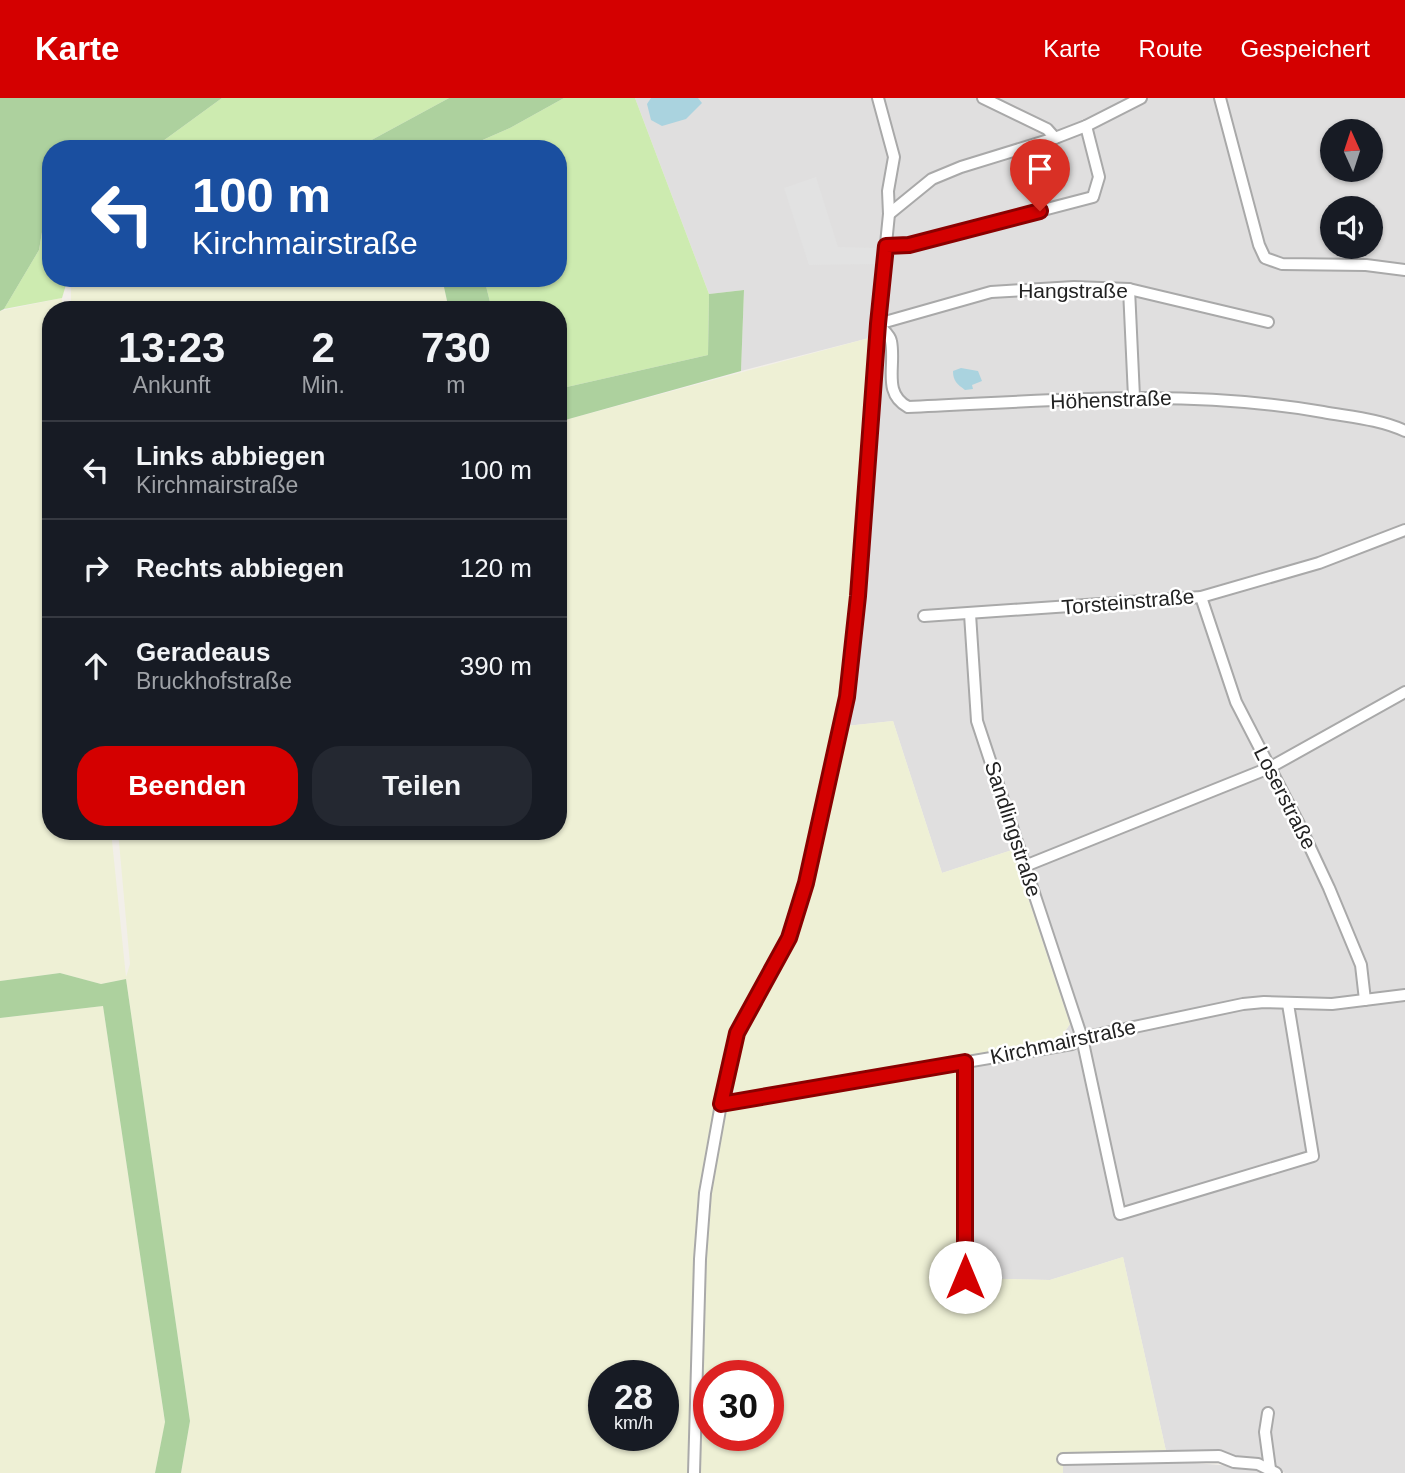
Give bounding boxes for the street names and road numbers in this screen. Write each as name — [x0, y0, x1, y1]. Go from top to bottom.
street label: Hangstraße — [1018, 279, 1128, 302]
street label: Höhenstraße — [1050, 386, 1172, 413]
street label: Torsteinstraße — [1061, 584, 1195, 619]
street label: Loserstraße — [1250, 743, 1321, 853]
street label: Sandlingstraße — [981, 758, 1046, 900]
street label: Kirchmairstraße — [988, 1015, 1138, 1068]

